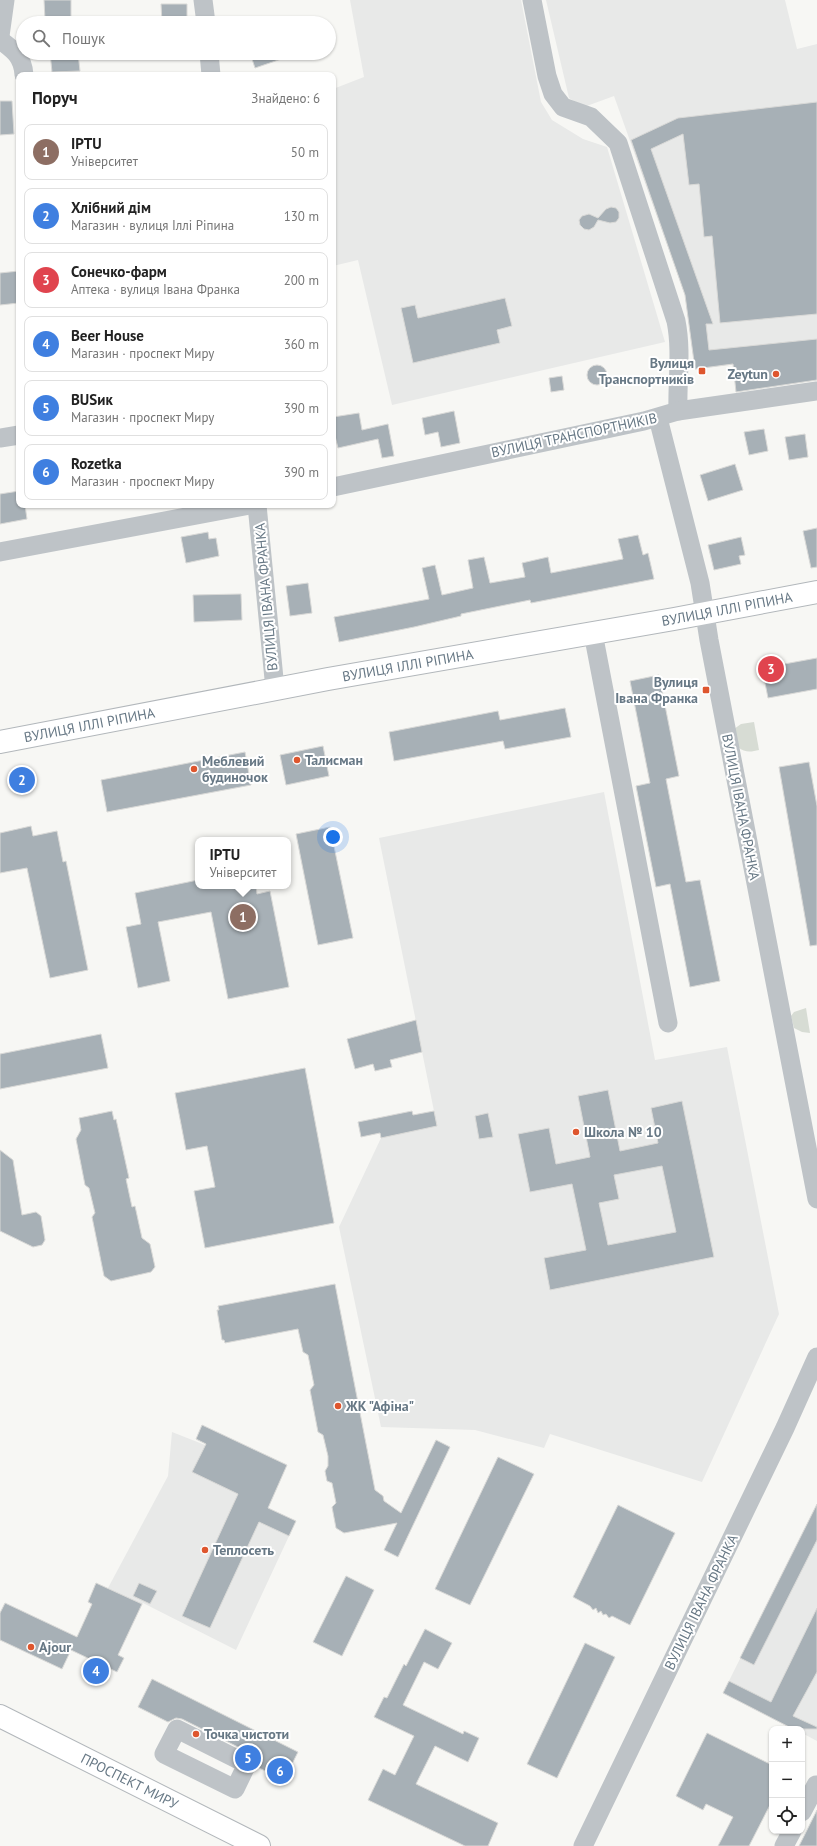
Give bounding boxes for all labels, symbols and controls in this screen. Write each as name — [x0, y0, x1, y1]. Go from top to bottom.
search box — [16, 16, 336, 60]
icon: search — [30, 27, 52, 49]
text: Пошук — [62, 29, 105, 48]
text: Поруч — [32, 87, 78, 109]
text: Знайдено: 6 — [251, 90, 320, 107]
text: IPTU — [71, 134, 102, 153]
text: 1 — [42, 144, 50, 161]
text: 50 m — [291, 144, 319, 161]
text: Університет — [71, 153, 138, 170]
text: Хлібний дім — [71, 198, 151, 217]
text: 2 — [42, 208, 50, 225]
text: 130 m — [284, 208, 319, 225]
text: Магазин · вулиця Іллі Ріпина — [71, 217, 234, 234]
text: Сонечко-фарм — [71, 262, 167, 281]
text: 3 — [42, 272, 50, 289]
text: 200 m — [284, 272, 319, 289]
text: Аптека · вулиця Івана Франка — [71, 281, 240, 298]
text: Beer House — [71, 326, 144, 345]
text: 4 — [42, 336, 50, 353]
text: 360 m — [284, 336, 319, 353]
text: Магазин · проспект Миру — [71, 345, 214, 362]
place label: Вулиця Транспортників — [599, 354, 694, 388]
place label: Zeytun — [728, 365, 768, 383]
marker: Вулиця Транспортників — [697, 366, 707, 376]
marker: Zeytun — [771, 369, 781, 379]
text: BUSик — [71, 390, 113, 409]
text: 5 — [42, 400, 50, 417]
text: 390 m — [284, 400, 319, 417]
text: Магазин · проспект Миру — [71, 409, 214, 426]
street label: ВУЛИЦЯ ТРАНСПОРТНИКІВ — [490, 409, 658, 461]
text: Rozetka — [71, 454, 122, 473]
text: 6 — [42, 464, 50, 481]
text: 390 m — [284, 464, 319, 481]
text: Магазин · проспект Миру — [71, 473, 214, 490]
street label: ВУЛИЦЯ ІВАНА ФРАНКА — [250, 521, 281, 672]
street label: ВУЛИЦЯ ІЛЛІ РІПИНА — [660, 588, 795, 630]
street label: ВУЛИЦЯ ІЛЛІ РІПИНА — [341, 645, 476, 685]
pin: 3 — [758, 654, 784, 684]
place label: Вулиця Івана Франка — [615, 673, 698, 707]
marker: Вулиця Івана Франка — [701, 685, 711, 695]
street label: ВУЛИЦЯ ІЛЛІ РІПИНА — [22, 703, 157, 746]
street label: ВУЛИЦЯ ІВАНА ФРАНКА — [718, 732, 764, 882]
place label: Талисман — [305, 751, 363, 769]
place label: Меблевий будиночок — [202, 752, 268, 786]
marker: Талисман — [292, 755, 302, 765]
marker: Меблевий будиночок — [189, 764, 199, 774]
pin: 2 — [9, 765, 35, 795]
your location — [323, 827, 343, 847]
popup — [195, 837, 291, 889]
text: IPTU — [210, 845, 240, 864]
text: Університет — [210, 864, 276, 881]
pin: 1 — [230, 902, 256, 932]
place label: Школа № 10 — [584, 1123, 662, 1141]
marker: Школа № 10 — [571, 1127, 581, 1137]
place label: ЖК "Афіна" — [345, 1397, 414, 1415]
marker: ЖК "Афіна" — [333, 1401, 343, 1411]
street label: ВУЛИЦЯ ІВАНА ФРАНКА — [660, 1531, 742, 1673]
place label: Теплосеть — [213, 1541, 274, 1559]
marker: Теплосеть — [200, 1545, 210, 1555]
place label: Ajour — [39, 1638, 71, 1656]
marker: Ajour — [26, 1642, 36, 1652]
pin: 4 — [83, 1656, 109, 1686]
place label: Точка чистоти — [204, 1725, 289, 1743]
map controls — [769, 1726, 805, 1834]
button: + — [769, 1726, 805, 1762]
marker: Точка чистоти — [191, 1729, 201, 1739]
pin: 5 — [235, 1743, 261, 1773]
street label: ПРОСПЕКТ МИРУ — [78, 1749, 181, 1813]
pin: 6 — [267, 1756, 293, 1786]
button: − — [769, 1762, 805, 1798]
button: locate — [769, 1798, 805, 1834]

